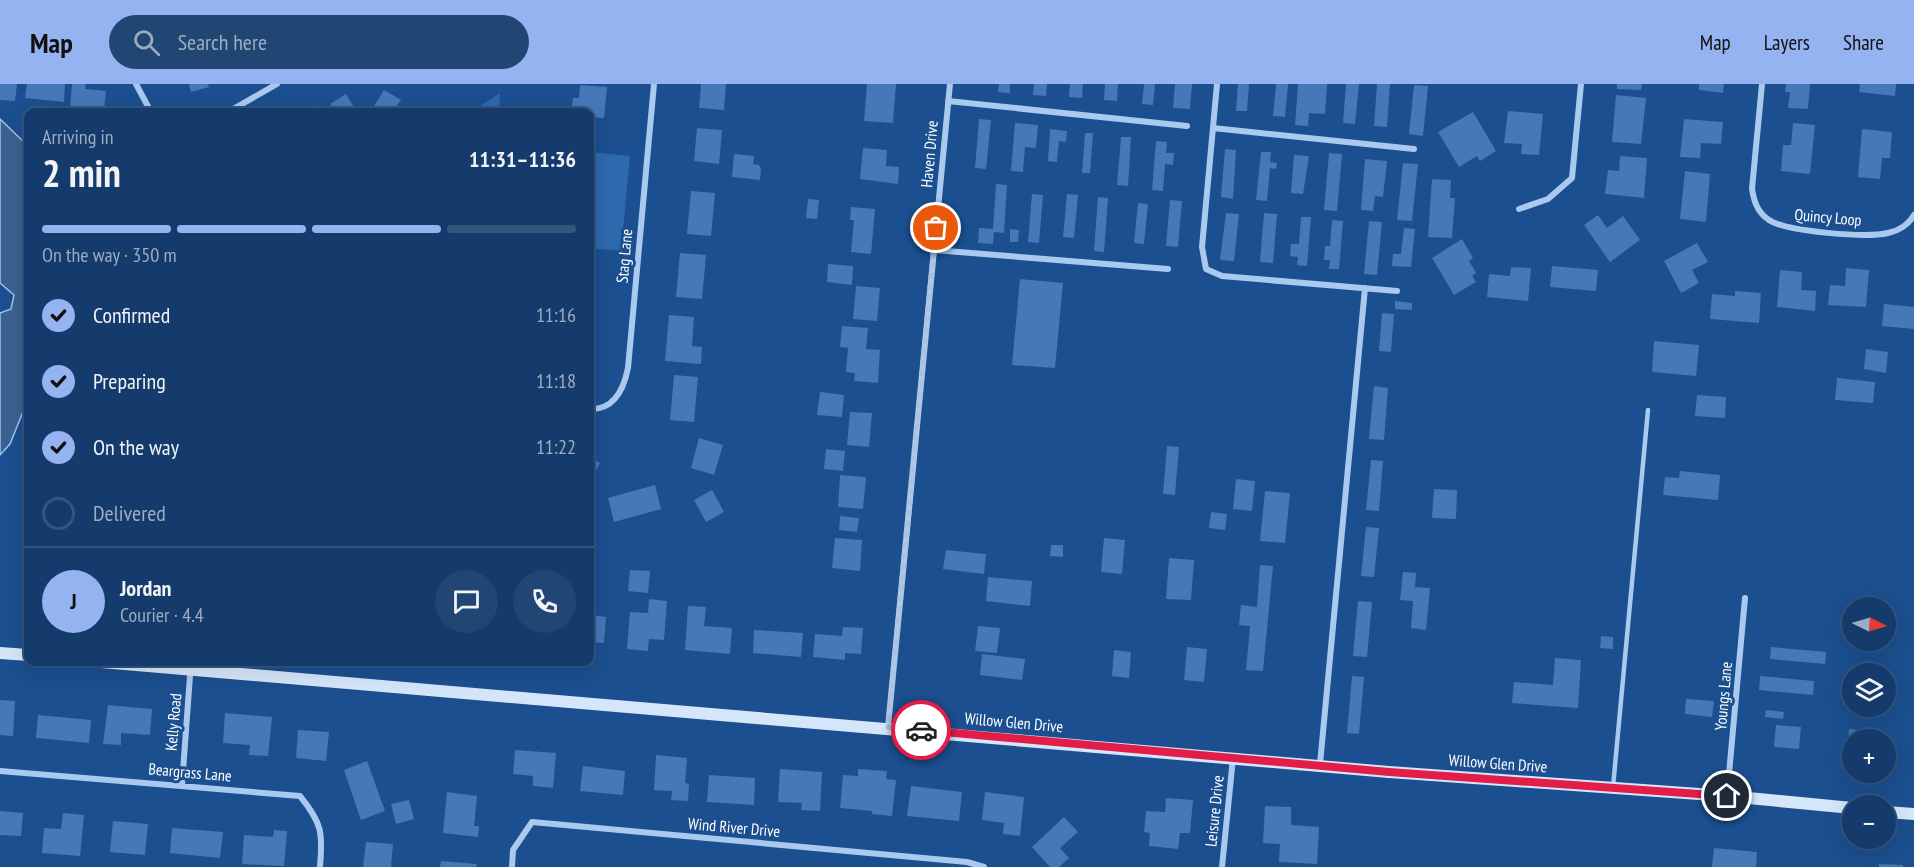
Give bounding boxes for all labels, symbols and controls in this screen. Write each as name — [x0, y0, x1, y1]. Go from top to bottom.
search box — [109, 15, 529, 69]
text: Map — [30, 24, 73, 61]
icon: search — [130, 26, 163, 59]
text: Search here — [178, 28, 267, 56]
text: Map — [1700, 29, 1731, 56]
text: Layers — [1764, 29, 1810, 56]
text: Share — [1843, 29, 1884, 56]
street label: Haven Drive — [916, 120, 942, 188]
text: Arriving in — [42, 124, 114, 150]
text: 11:31–11:36 — [469, 145, 576, 173]
text: 2 min — [42, 147, 121, 198]
pin — [910, 202, 961, 253]
street label: Quincy Loop — [1794, 204, 1862, 230]
icon: bag — [919, 211, 952, 244]
street label: Stag Lane — [612, 228, 636, 284]
text: On the way · 350 m — [42, 242, 177, 268]
icon: check — [42, 299, 75, 332]
text: Confirmed — [93, 301, 170, 329]
text: 11:16 — [536, 302, 576, 328]
icon: check — [42, 365, 75, 398]
text: Preparing — [93, 367, 166, 395]
text: 11:18 — [536, 368, 576, 394]
icon: check — [42, 431, 75, 464]
text: On the way — [93, 433, 179, 461]
text: 11:22 — [536, 434, 576, 460]
text: Delivered — [93, 499, 166, 527]
button: chat — [435, 570, 498, 633]
button: phone — [513, 570, 576, 633]
text: Jordan — [120, 574, 171, 602]
text: J — [70, 587, 77, 615]
north arrow — [1842, 597, 1896, 651]
map controls — [1842, 597, 1896, 849]
text: Courier · 4.4 — [120, 602, 204, 628]
street label: Youngs Lane — [1710, 661, 1736, 731]
button: layers — [1842, 663, 1896, 717]
street label: Kelly Road — [161, 692, 185, 752]
courier — [891, 700, 951, 760]
street label: Willow Glen Drive — [964, 708, 1064, 736]
icon: car — [905, 714, 938, 747]
button: + — [1842, 729, 1896, 783]
street label: Willow Glen Drive — [1448, 750, 1548, 776]
street label: Beargrass Lane — [148, 758, 232, 786]
pin — [1701, 770, 1752, 821]
street label: Leisure Drive — [1200, 774, 1228, 848]
icon: home — [1710, 779, 1743, 812]
button: − — [1842, 795, 1896, 849]
street label: Wind River Drive — [687, 813, 781, 841]

